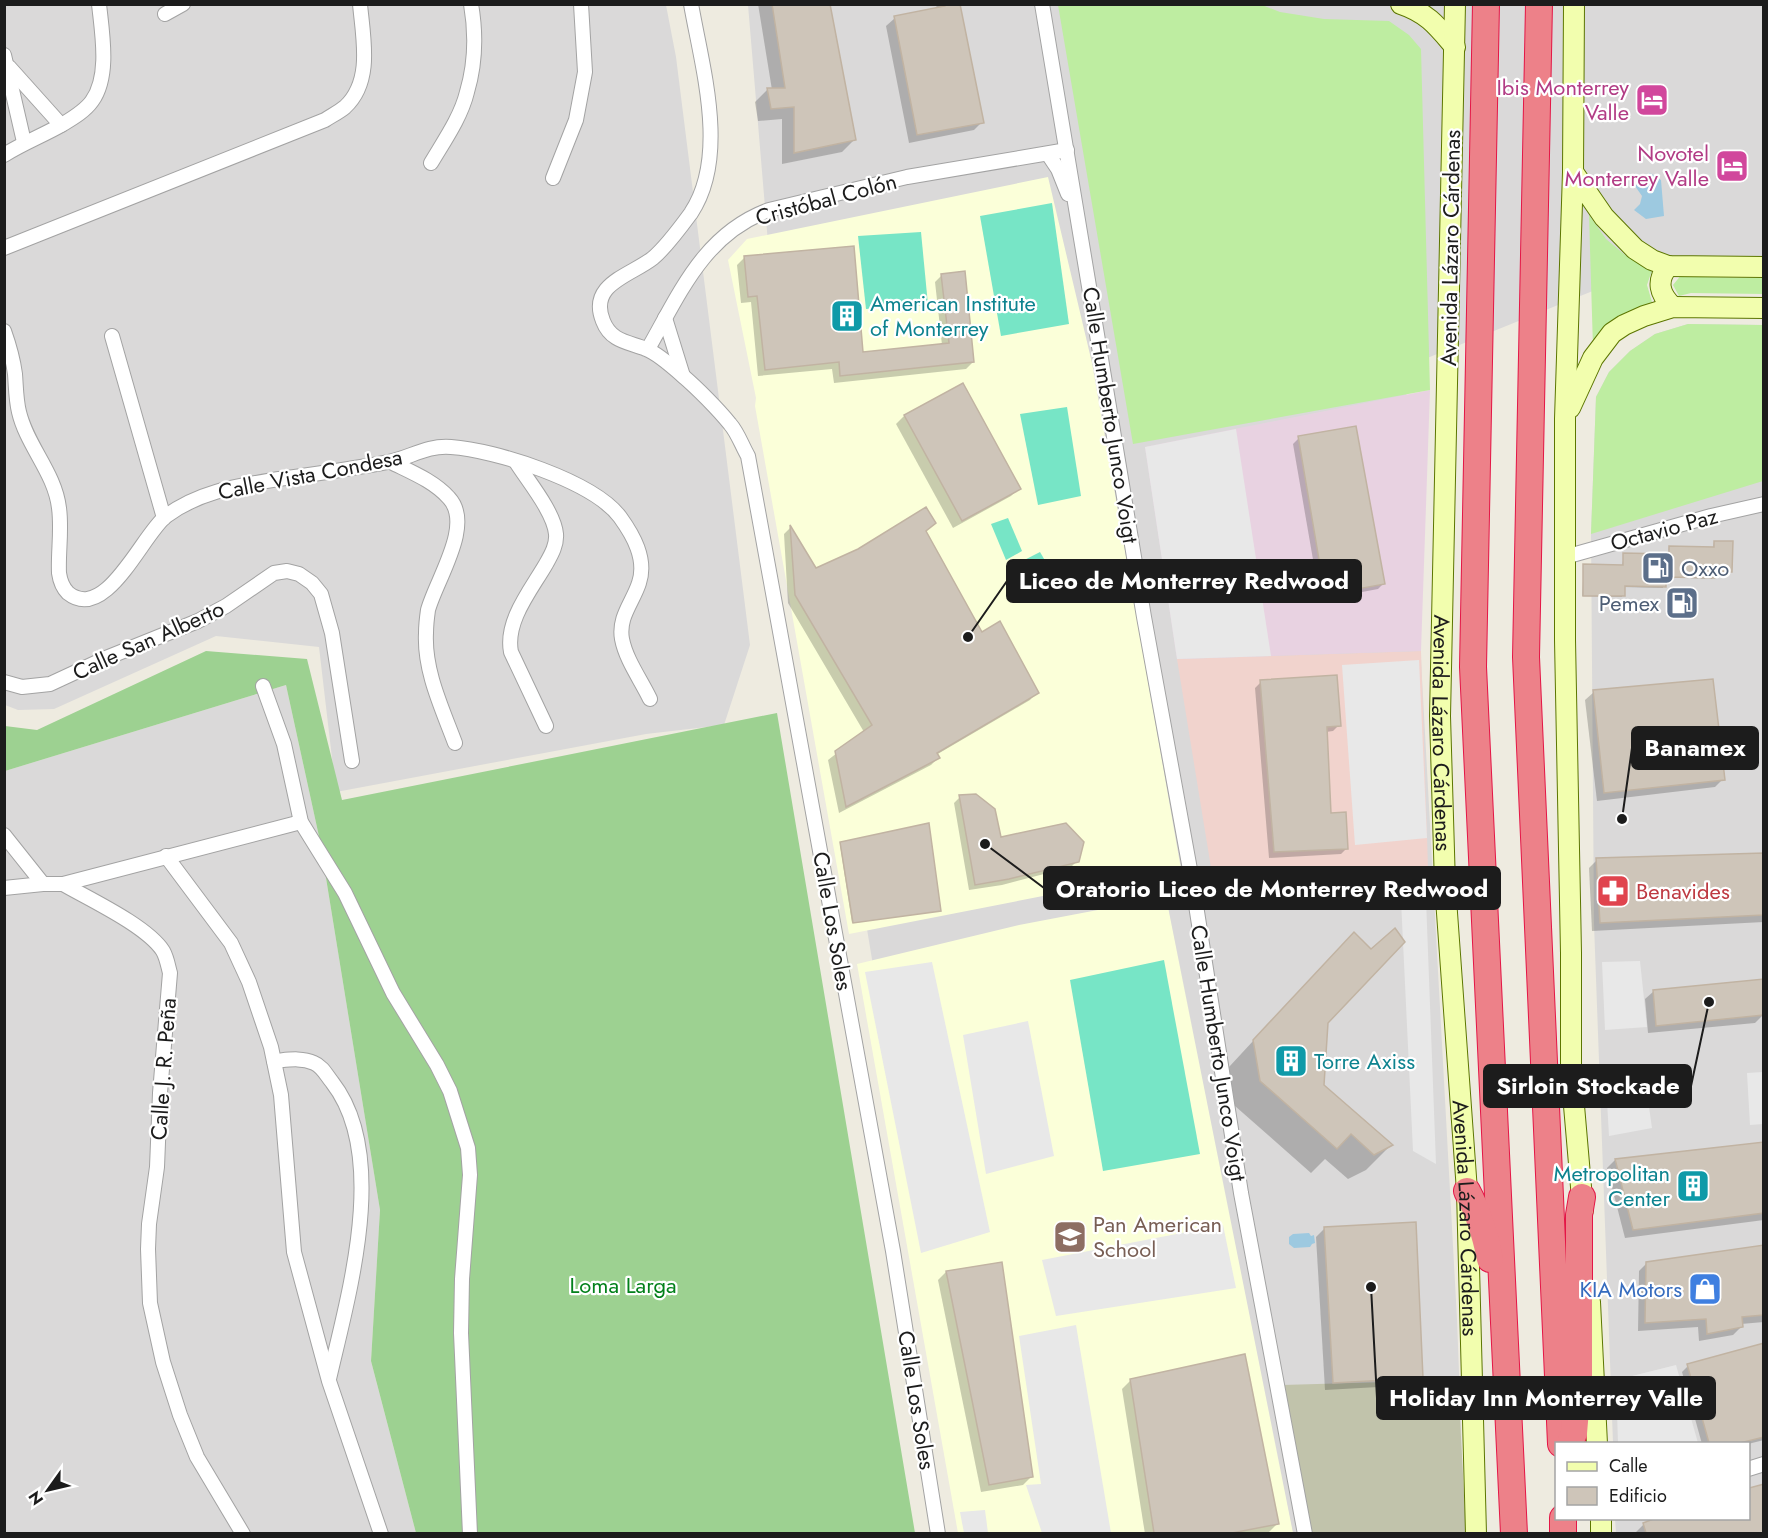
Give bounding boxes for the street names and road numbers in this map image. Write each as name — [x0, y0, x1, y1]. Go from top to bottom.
street label: Avenida Lázaro Cárdenas — [1432, 129, 1468, 366]
street label: Cristóbal Colón — [752, 165, 900, 233]
street label: Calle Humberto Junco Voigt — [1075, 284, 1147, 546]
street label: Calle Vista Condesa — [215, 440, 405, 508]
street label: Octavio Paz — [1607, 499, 1721, 559]
street label: Calle San Alberto — [67, 592, 229, 688]
street label: Avenida Lázaro Cárdenas — [1424, 614, 1460, 852]
street label: Calle Los Soles — [805, 849, 861, 993]
street label: Calle Humberto Junco Voigt — [1183, 922, 1255, 1184]
street label: Calle J. R. Peña — [142, 997, 184, 1141]
street label: Avenida Lázaro Cárdenas — [1444, 1099, 1487, 1337]
street label: Calle Los Soles — [890, 1328, 944, 1472]

